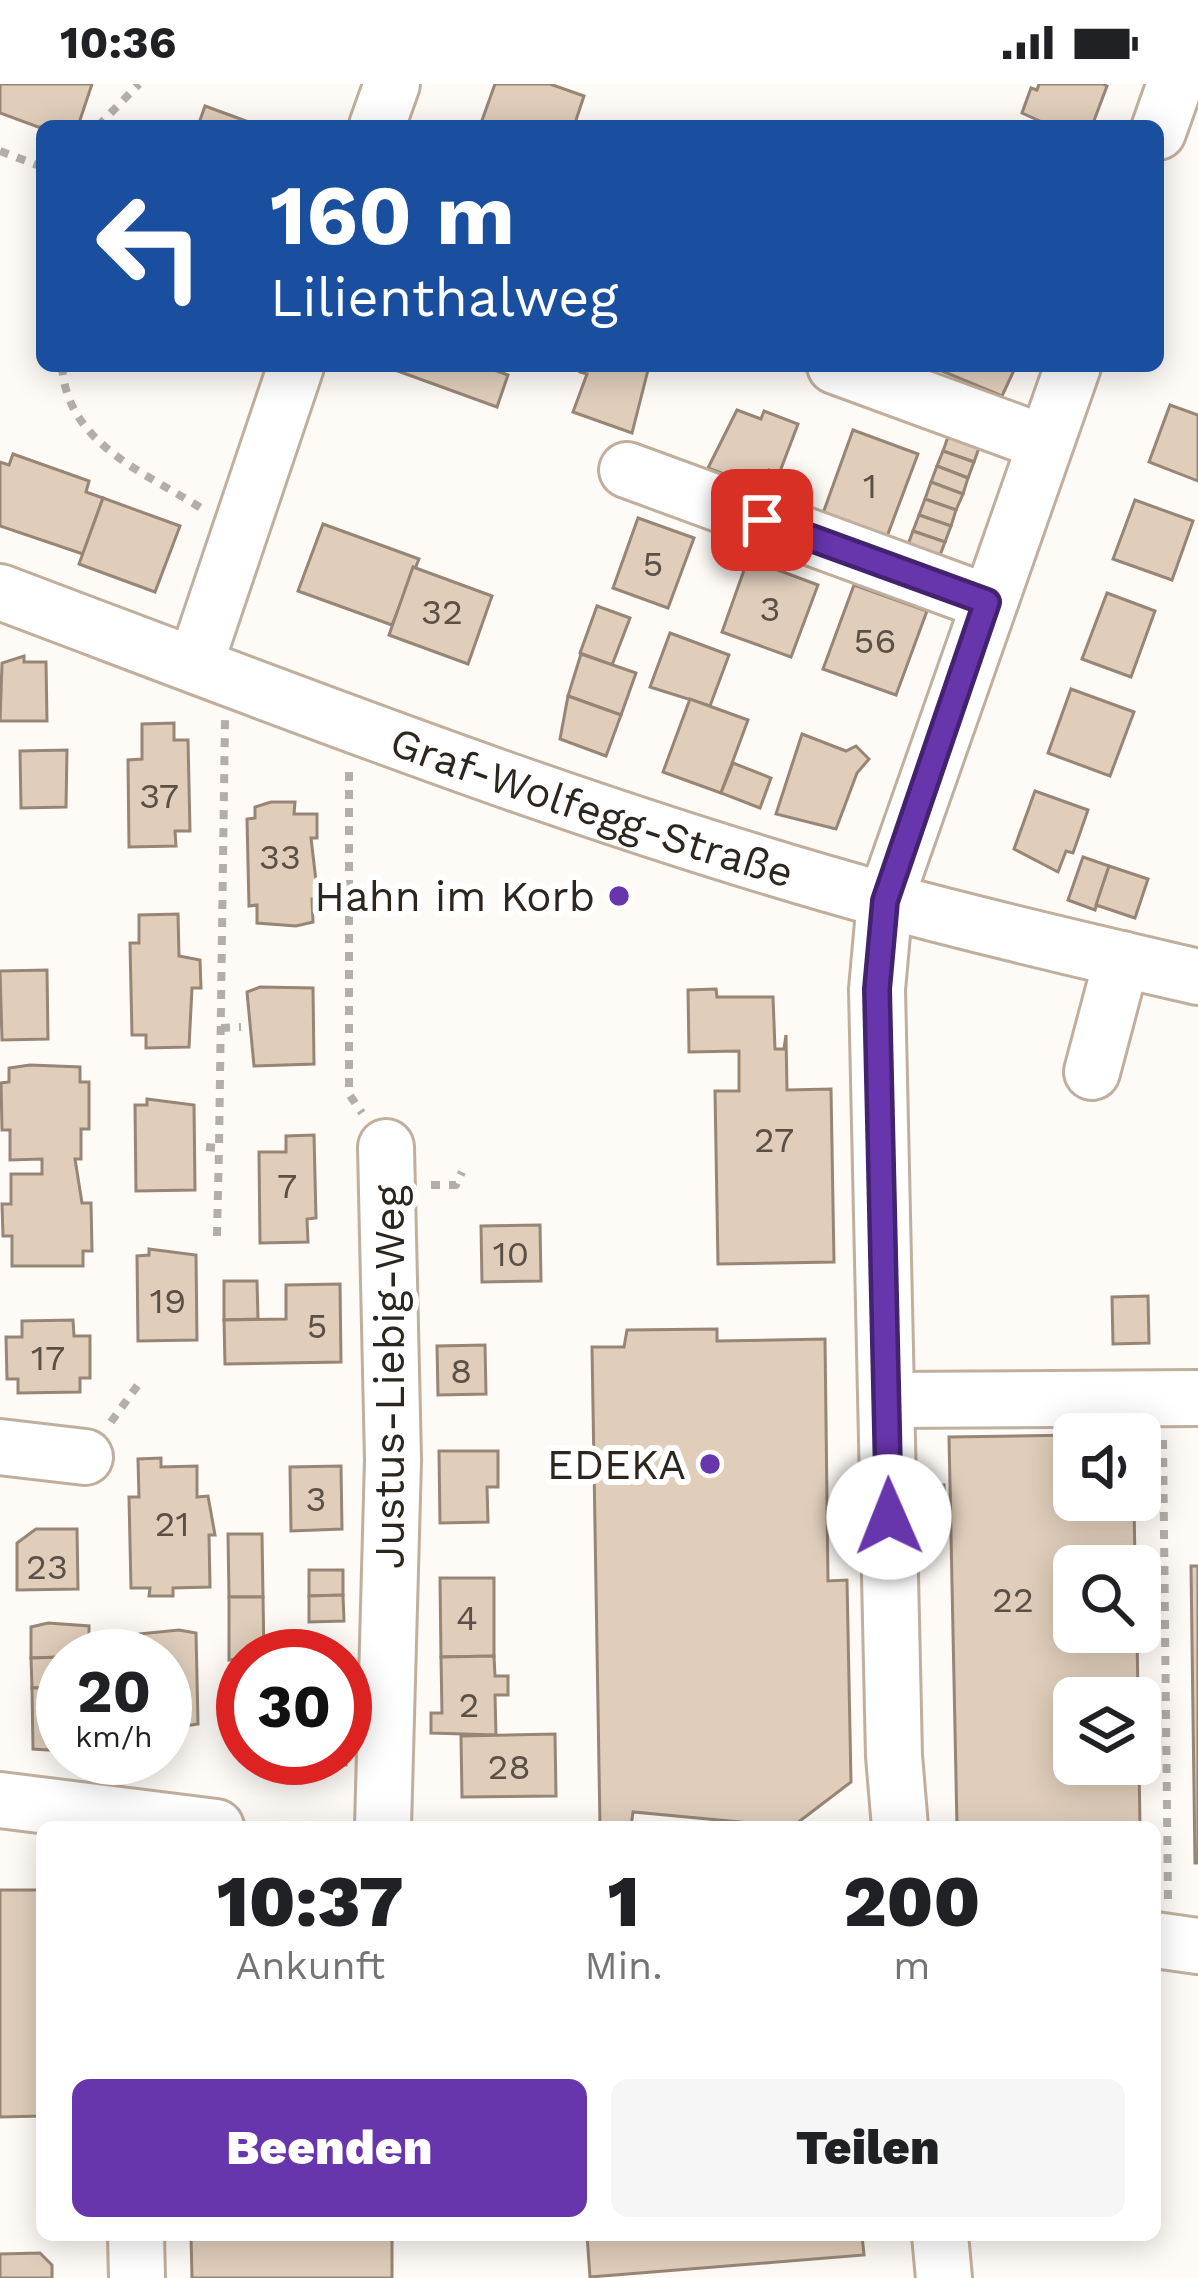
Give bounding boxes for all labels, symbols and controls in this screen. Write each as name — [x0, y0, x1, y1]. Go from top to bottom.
text: 10:36 — [60, 16, 176, 69]
text: 160 m — [270, 166, 515, 264]
icon: left — [72, 168, 228, 324]
text: Lilienthalweg — [270, 266, 618, 329]
house number: 1 — [863, 465, 877, 507]
pin — [711, 469, 813, 571]
icon: arrive — [729, 487, 795, 553]
house number: 5 — [643, 543, 663, 585]
house number: 3 — [760, 588, 781, 630]
house number: 32 — [421, 591, 463, 633]
house number: 56 — [854, 620, 896, 662]
street label: Graf-Wolfegg-Straße — [384, 717, 799, 897]
house number: 37 — [139, 775, 179, 817]
house number: 33 — [259, 836, 301, 878]
place label: Hahn im Korb — [314, 872, 595, 921]
marker: Hahn im Korb — [606, 883, 632, 909]
house number: 27 — [754, 1119, 794, 1161]
house number: 7 — [277, 1165, 297, 1207]
street label: Justus-Liebig-Weg — [365, 1184, 414, 1569]
house number: 10 — [493, 1233, 529, 1275]
house number: 19 — [150, 1280, 186, 1322]
house number: 5 — [307, 1305, 327, 1347]
house number: 17 — [31, 1337, 65, 1379]
house number: 8 — [450, 1350, 472, 1392]
map controls — [1053, 1413, 1161, 1785]
button: sound — [1053, 1413, 1161, 1521]
place label: EDEKA — [547, 1440, 686, 1489]
marker: EDEKA — [697, 1451, 723, 1477]
position arrow — [826, 1454, 952, 1580]
house number: 3 — [306, 1478, 327, 1520]
house number: 21 — [154, 1503, 190, 1545]
button: search — [1053, 1545, 1161, 1653]
house number: 23 — [26, 1546, 68, 1588]
house number: 22 — [992, 1579, 1034, 1621]
house number: 4 — [456, 1597, 478, 1639]
speed limit sign: 30 — [216, 1629, 372, 1785]
text: 20 — [77, 1656, 151, 1727]
button: layers — [1053, 1677, 1161, 1785]
house number: 2 — [459, 1684, 480, 1726]
text: km/h — [75, 1719, 153, 1754]
house number: 28 — [487, 1746, 531, 1788]
text: 10:37 — [217, 1859, 404, 1943]
text: 1 — [607, 1859, 640, 1943]
text: 200 — [843, 1859, 980, 1943]
text: Ankunft — [235, 1943, 385, 1988]
text: Min. — [584, 1943, 663, 1988]
text: m — [893, 1943, 930, 1988]
button: Beenden — [72, 2079, 587, 2217]
button: Teilen — [611, 2079, 1125, 2217]

